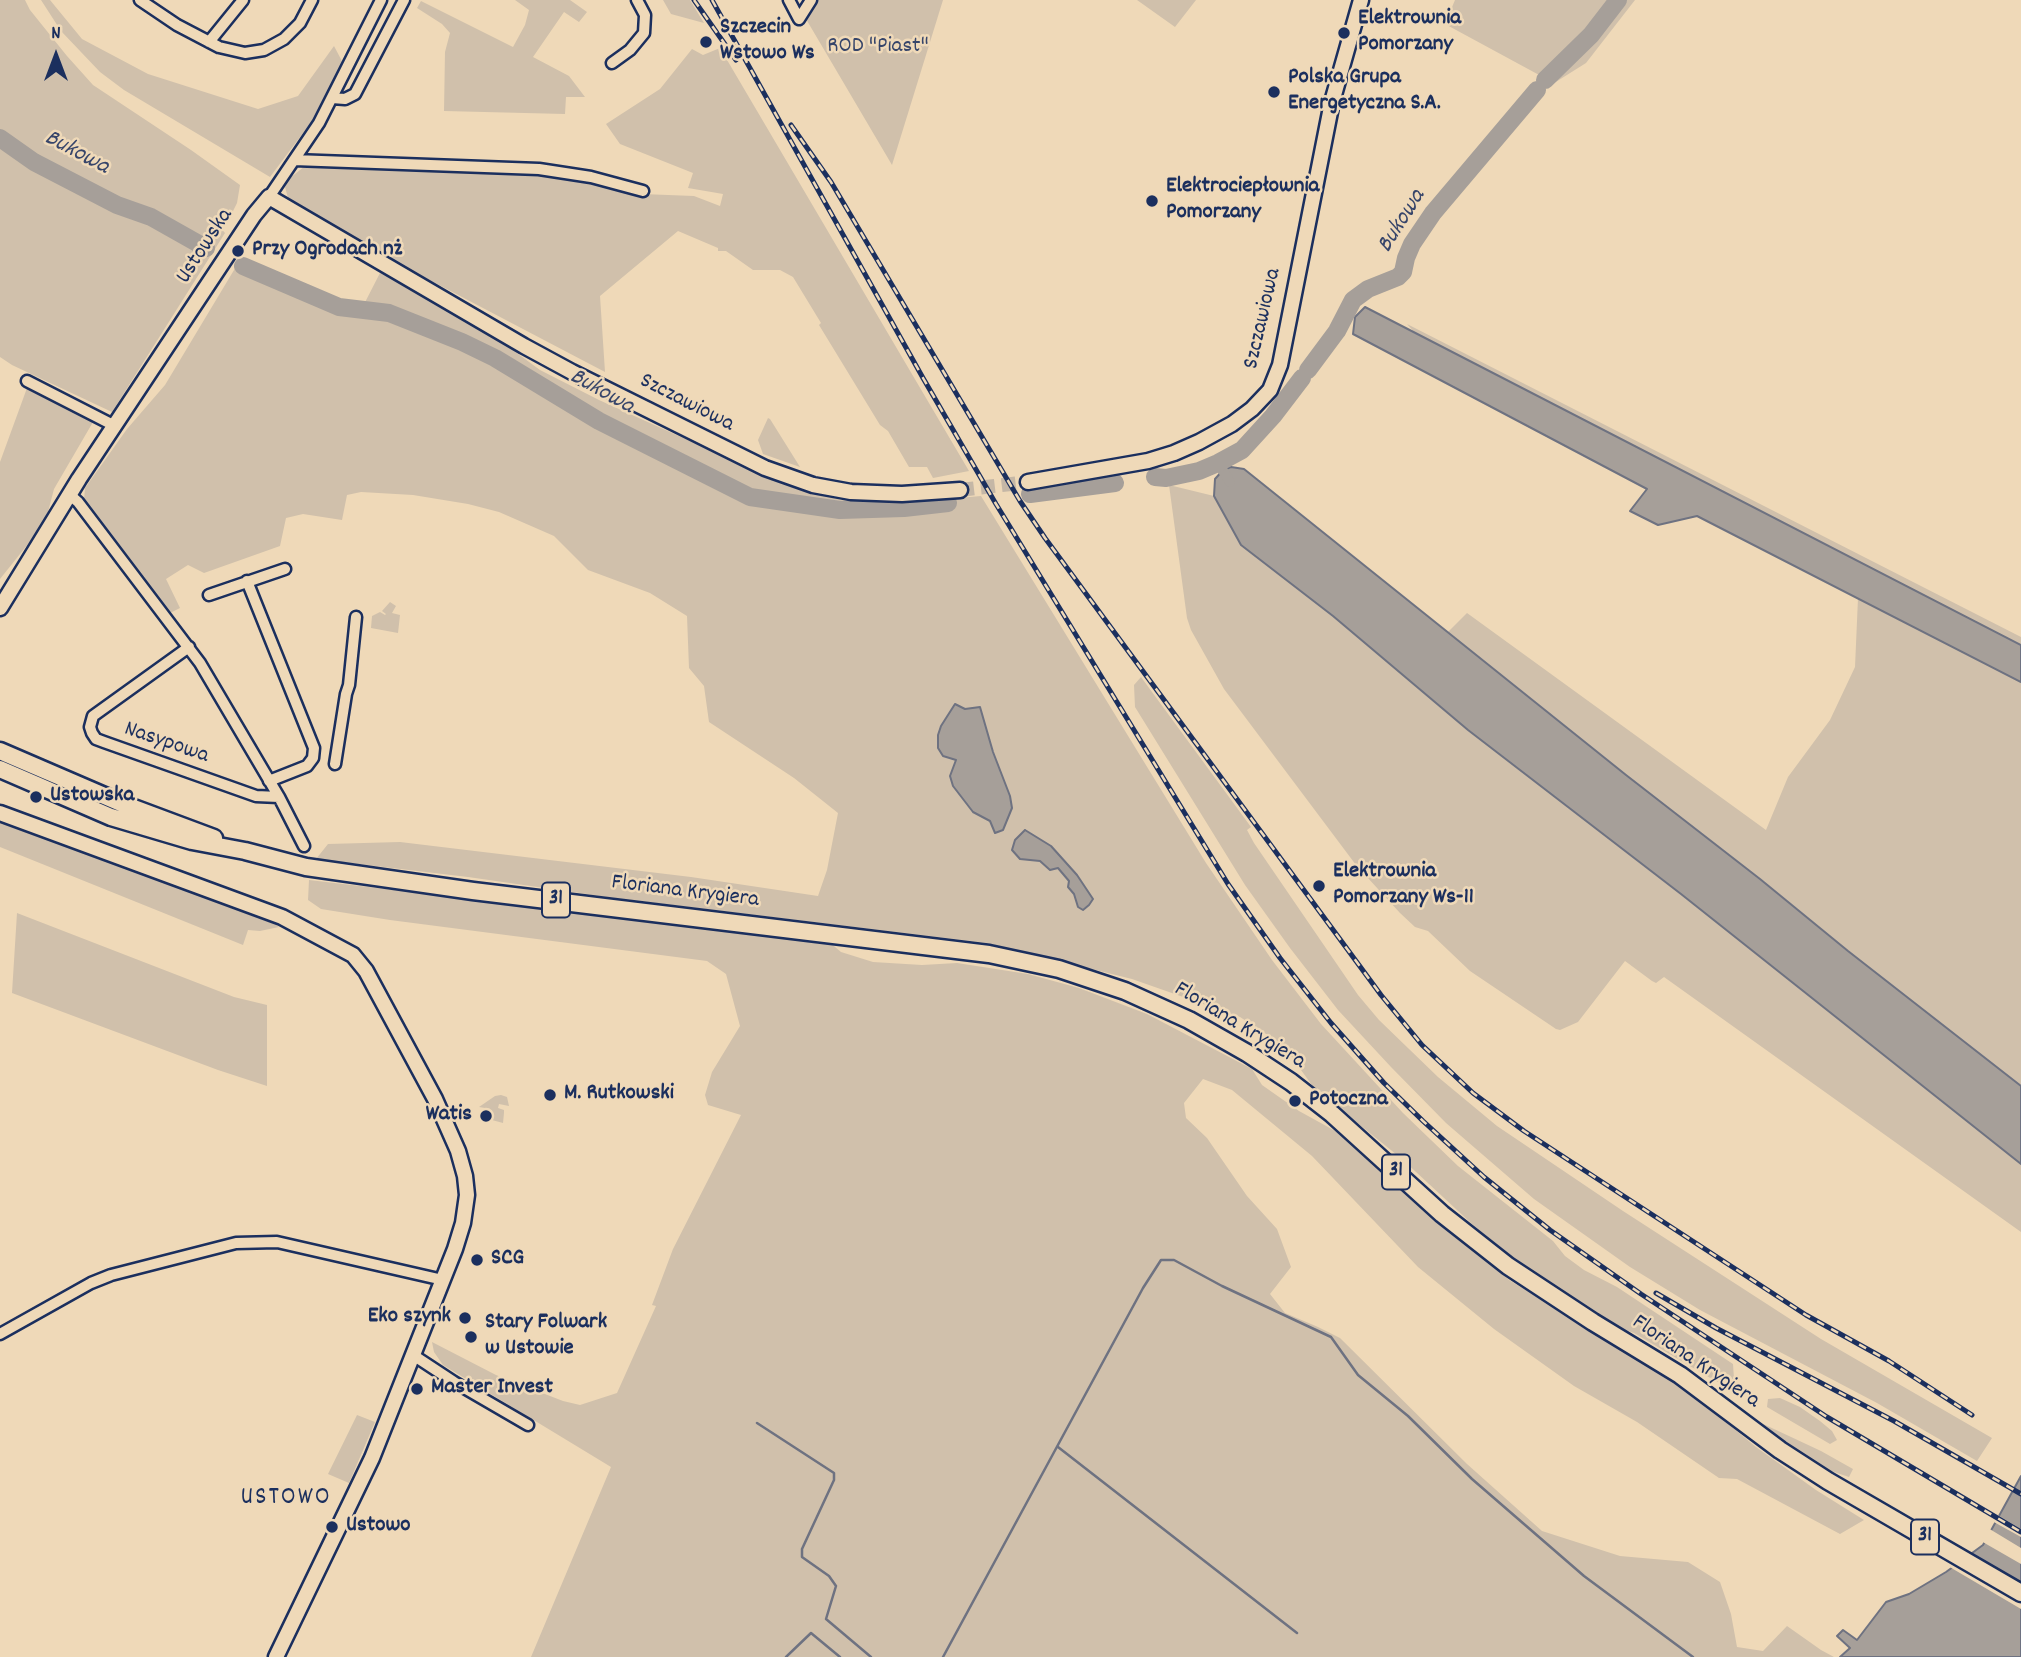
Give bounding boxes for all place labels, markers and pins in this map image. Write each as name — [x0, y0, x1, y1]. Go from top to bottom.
place label: Elektrownia Pomorzany — [1358, 6, 1461, 60]
place label: Szczecin Wstowo Ws — [720, 15, 815, 69]
marker: Elektrownia Pomorzany — [1336, 25, 1352, 41]
marker: Szczecin Wstowo Ws — [698, 34, 714, 50]
place label: Polska Grupa Energetyczna S.A. — [1288, 65, 1441, 119]
marker: Polska Grupa Energetyczna S.A. — [1266, 84, 1282, 100]
place label: Elektrociepłownia Pomorzany — [1166, 174, 1319, 228]
marker: Elektrociepłownia Pomorzany — [1144, 193, 1160, 209]
place label: Przy Ogrodach nż — [252, 237, 402, 265]
marker: Przy Ogrodach nż — [230, 243, 246, 259]
place label: Ustowska — [50, 783, 134, 811]
marker: Ustowska — [28, 789, 44, 805]
place label: Elektrownia Pomorzany Ws-11 — [1333, 859, 1474, 913]
marker: Elektrownia Pomorzany Ws-11 — [1311, 878, 1327, 894]
place label: M. Rutkowski — [564, 1081, 674, 1109]
marker: M. Rutkowski — [542, 1087, 558, 1103]
place label: Potoczna — [1309, 1087, 1388, 1115]
marker: Potoczna — [1287, 1093, 1303, 1109]
place label: Watis — [426, 1102, 472, 1130]
marker: Watis — [478, 1108, 494, 1124]
place label: SCG — [491, 1246, 524, 1274]
marker: SCG — [469, 1252, 485, 1268]
place label: Eko szynk — [368, 1304, 451, 1332]
marker: Eko szynk — [457, 1310, 473, 1326]
place label: Stary Folwark w Ustowie — [485, 1310, 607, 1364]
marker: Stary Folwark w Ustowie — [463, 1329, 479, 1345]
place label: Master Invest — [431, 1375, 553, 1403]
marker: Master Invest — [409, 1381, 425, 1397]
place label: Ustowo — [346, 1513, 411, 1541]
marker: Ustowo — [324, 1519, 340, 1535]

